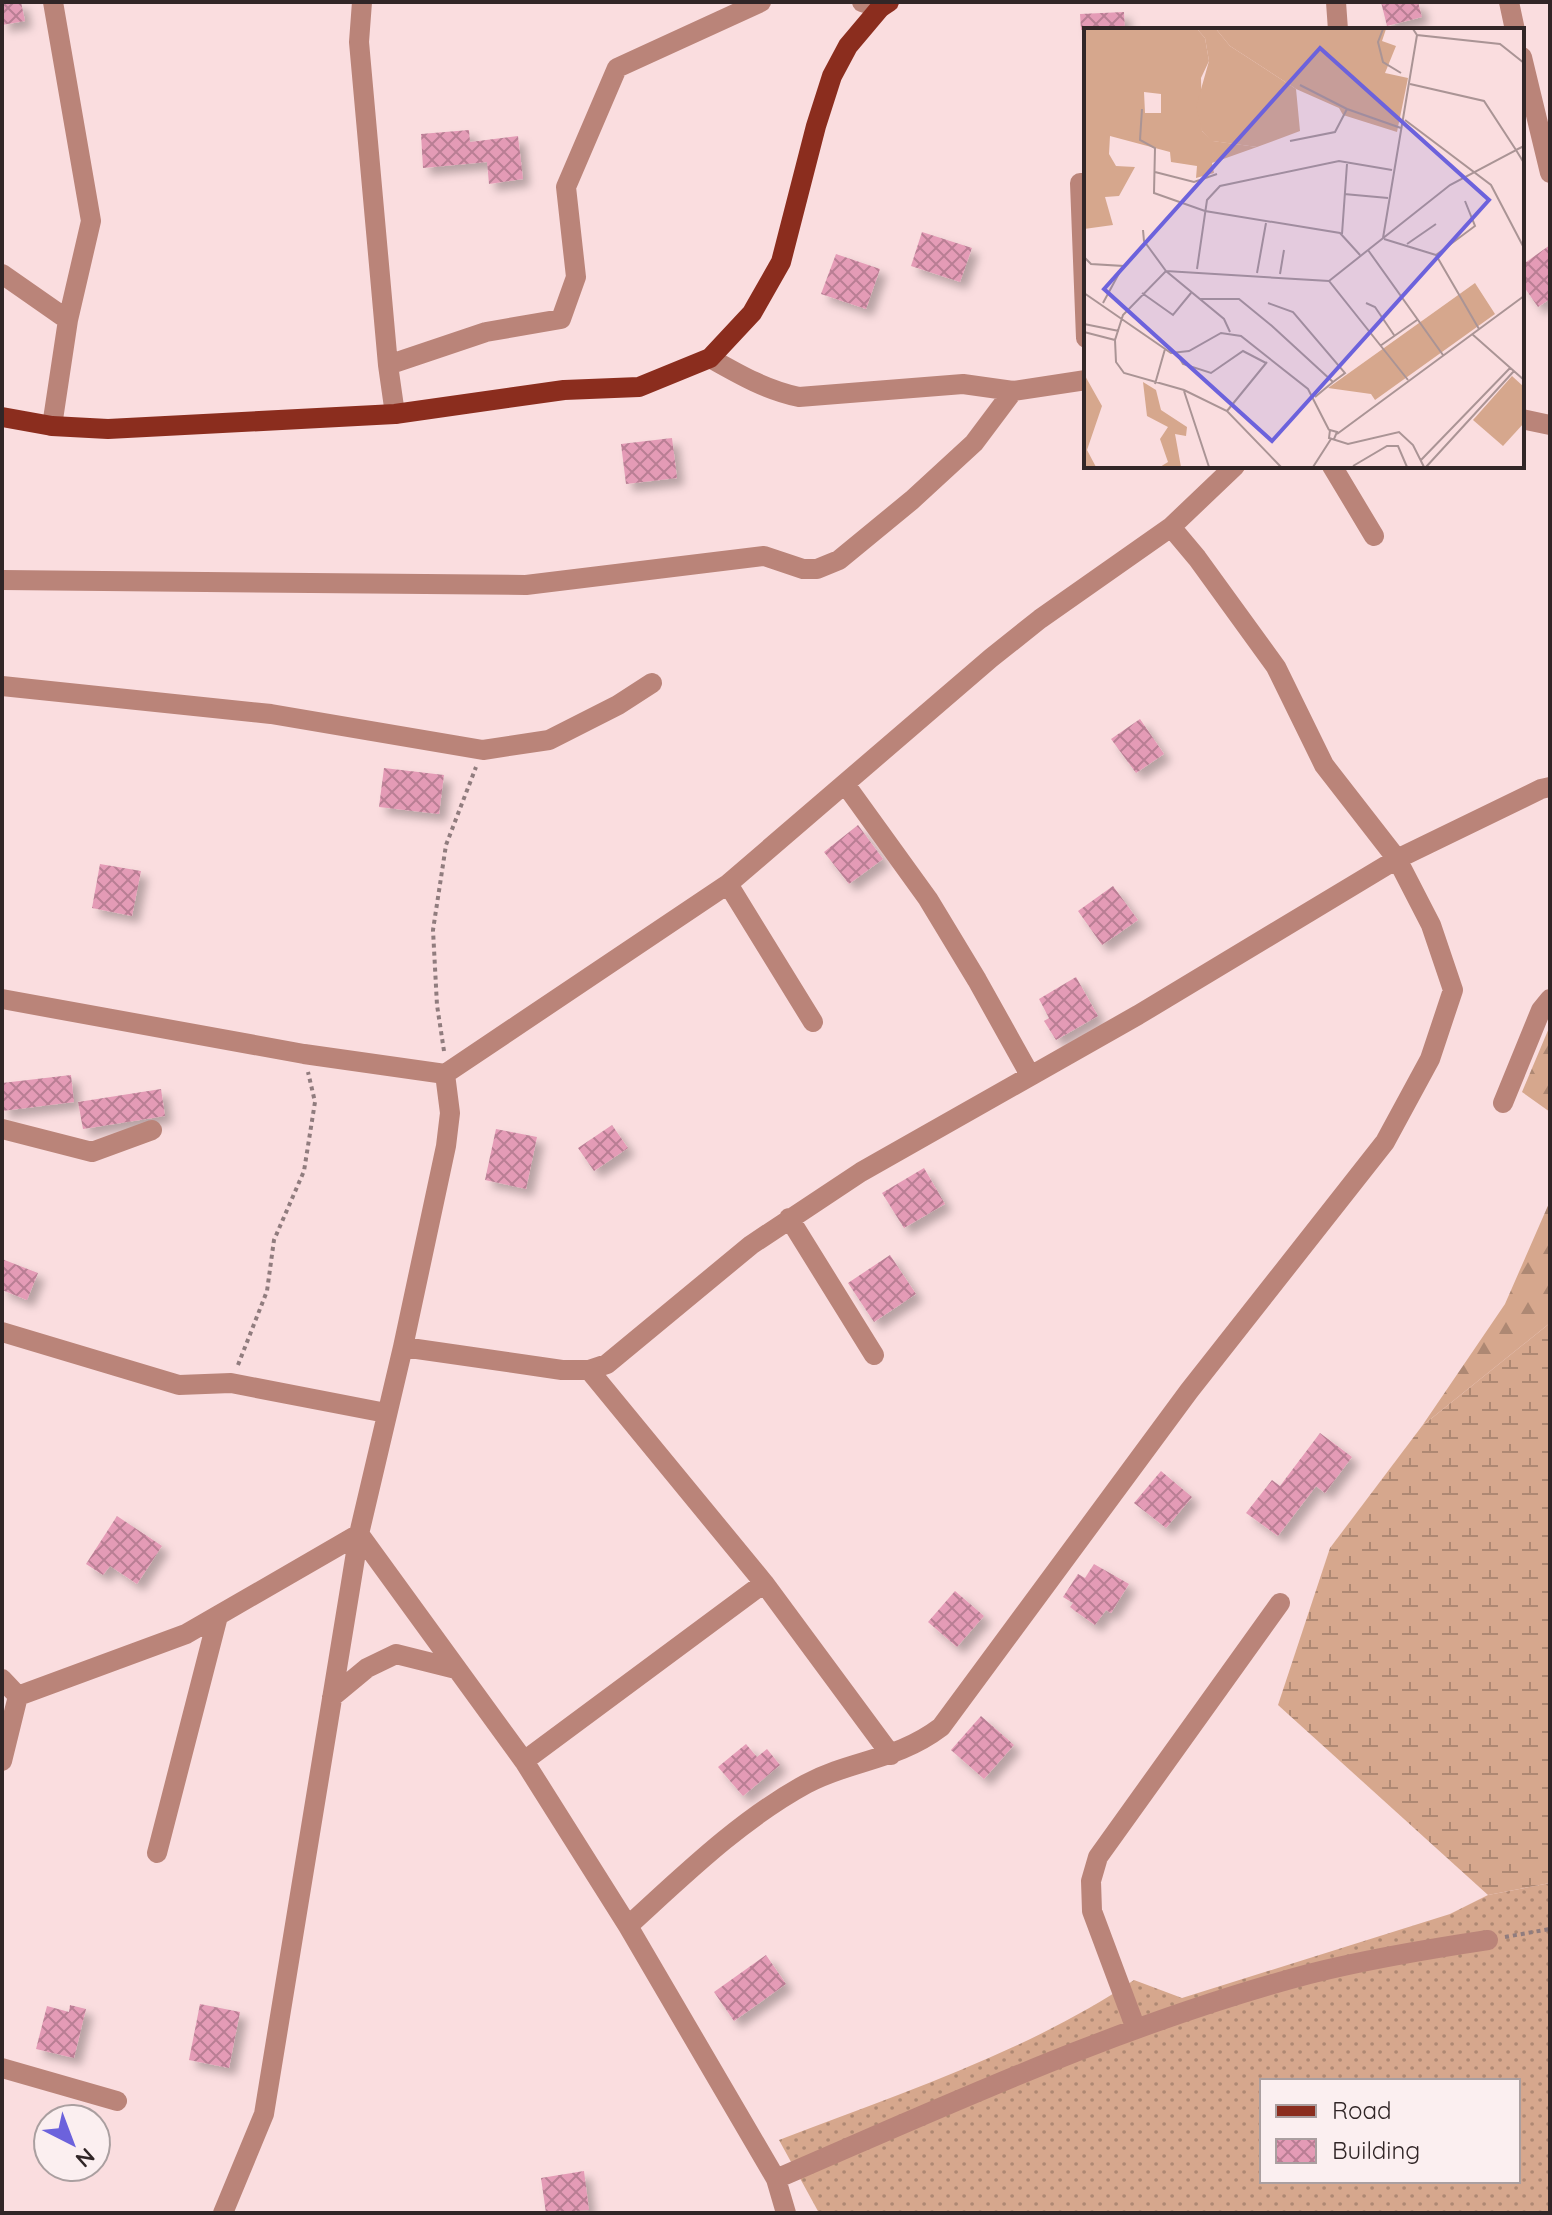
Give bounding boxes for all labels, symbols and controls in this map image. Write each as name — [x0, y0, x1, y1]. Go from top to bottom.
inset map — [1084, 28, 1524, 468]
legend — [1260, 2079, 1520, 2183]
text: Road — [1332, 2095, 1392, 2125]
north arrow — [32, 2103, 112, 2183]
text: Building — [1332, 2135, 1420, 2165]
text: N — [70, 2142, 101, 2174]

